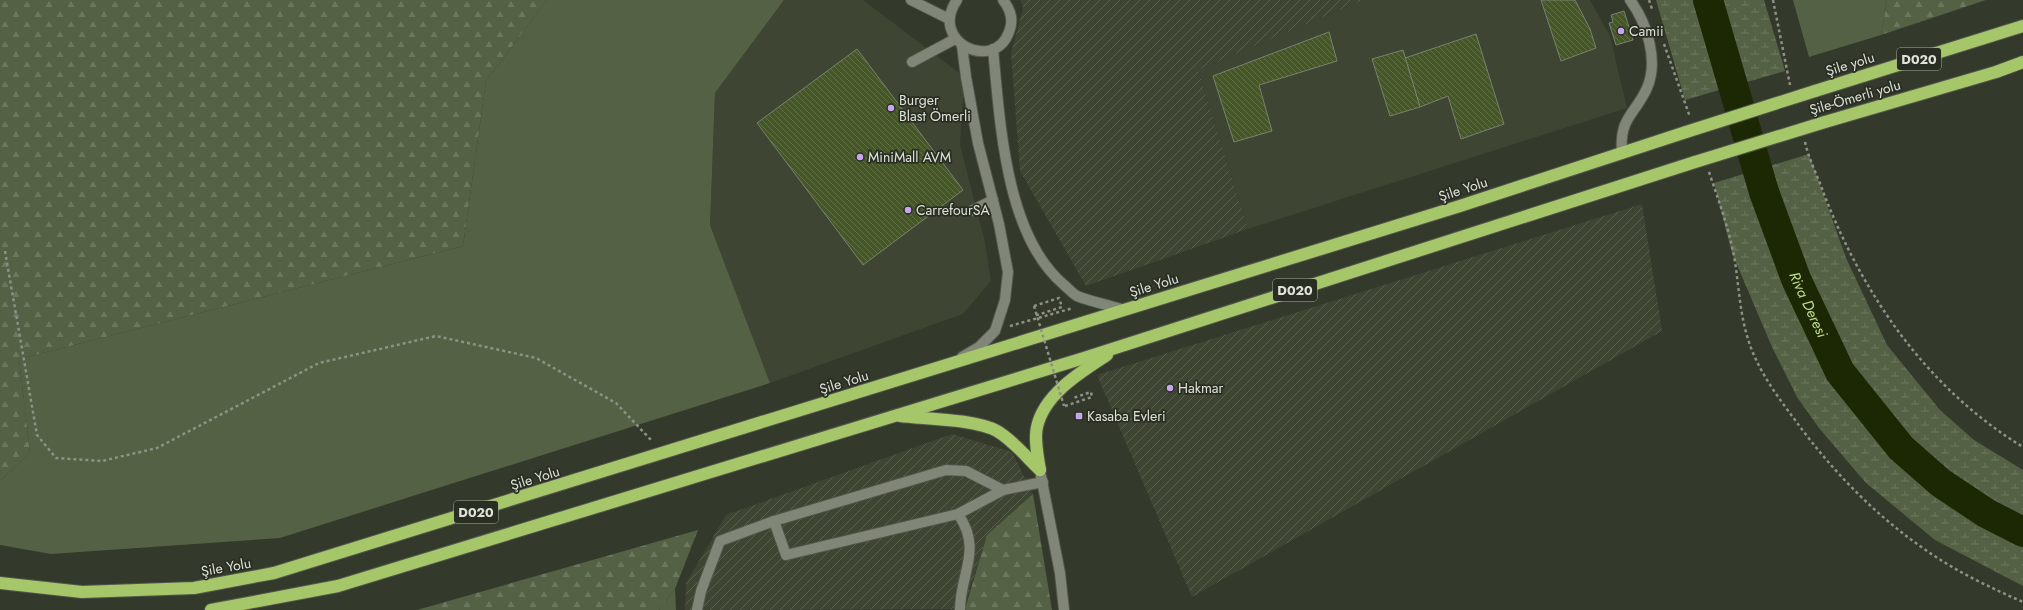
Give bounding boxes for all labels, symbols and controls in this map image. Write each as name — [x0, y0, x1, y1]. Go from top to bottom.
place label: Camii — [1629, 21, 1664, 41]
marker: Camii — [1616, 26, 1626, 36]
street label: Şile yolu — [1823, 47, 1877, 81]
road number: D020 — [1897, 48, 1941, 70]
street label: Şile-Ömerli yolu — [1807, 74, 1903, 120]
place label: Burger Blast Ömerli — [899, 90, 971, 126]
marker: Burger Blast Ömerli — [886, 103, 896, 113]
place label: MiniMall AVM — [868, 147, 951, 167]
marker: MiniMall AVM — [855, 152, 865, 162]
street label: Şile Yolu — [1436, 172, 1490, 206]
place label: CarrefourSA — [916, 200, 990, 220]
marker: CarrefourSA — [903, 205, 913, 215]
street label: Şile Yolu — [1127, 268, 1181, 302]
water label: Riva Deresi — [1783, 269, 1833, 341]
road number: D020 — [1273, 279, 1317, 301]
street label: Şile Yolu — [817, 365, 871, 399]
place label: Hakmar — [1178, 378, 1224, 398]
marker: Hakmar — [1165, 383, 1175, 393]
place label: Kasaba Evleri — [1087, 406, 1166, 426]
marker: Kasaba Evleri — [1074, 411, 1084, 421]
street label: Şile Yolu — [508, 461, 562, 495]
road number: D020 — [454, 501, 498, 523]
street label: Şile Yolu — [199, 553, 253, 581]

